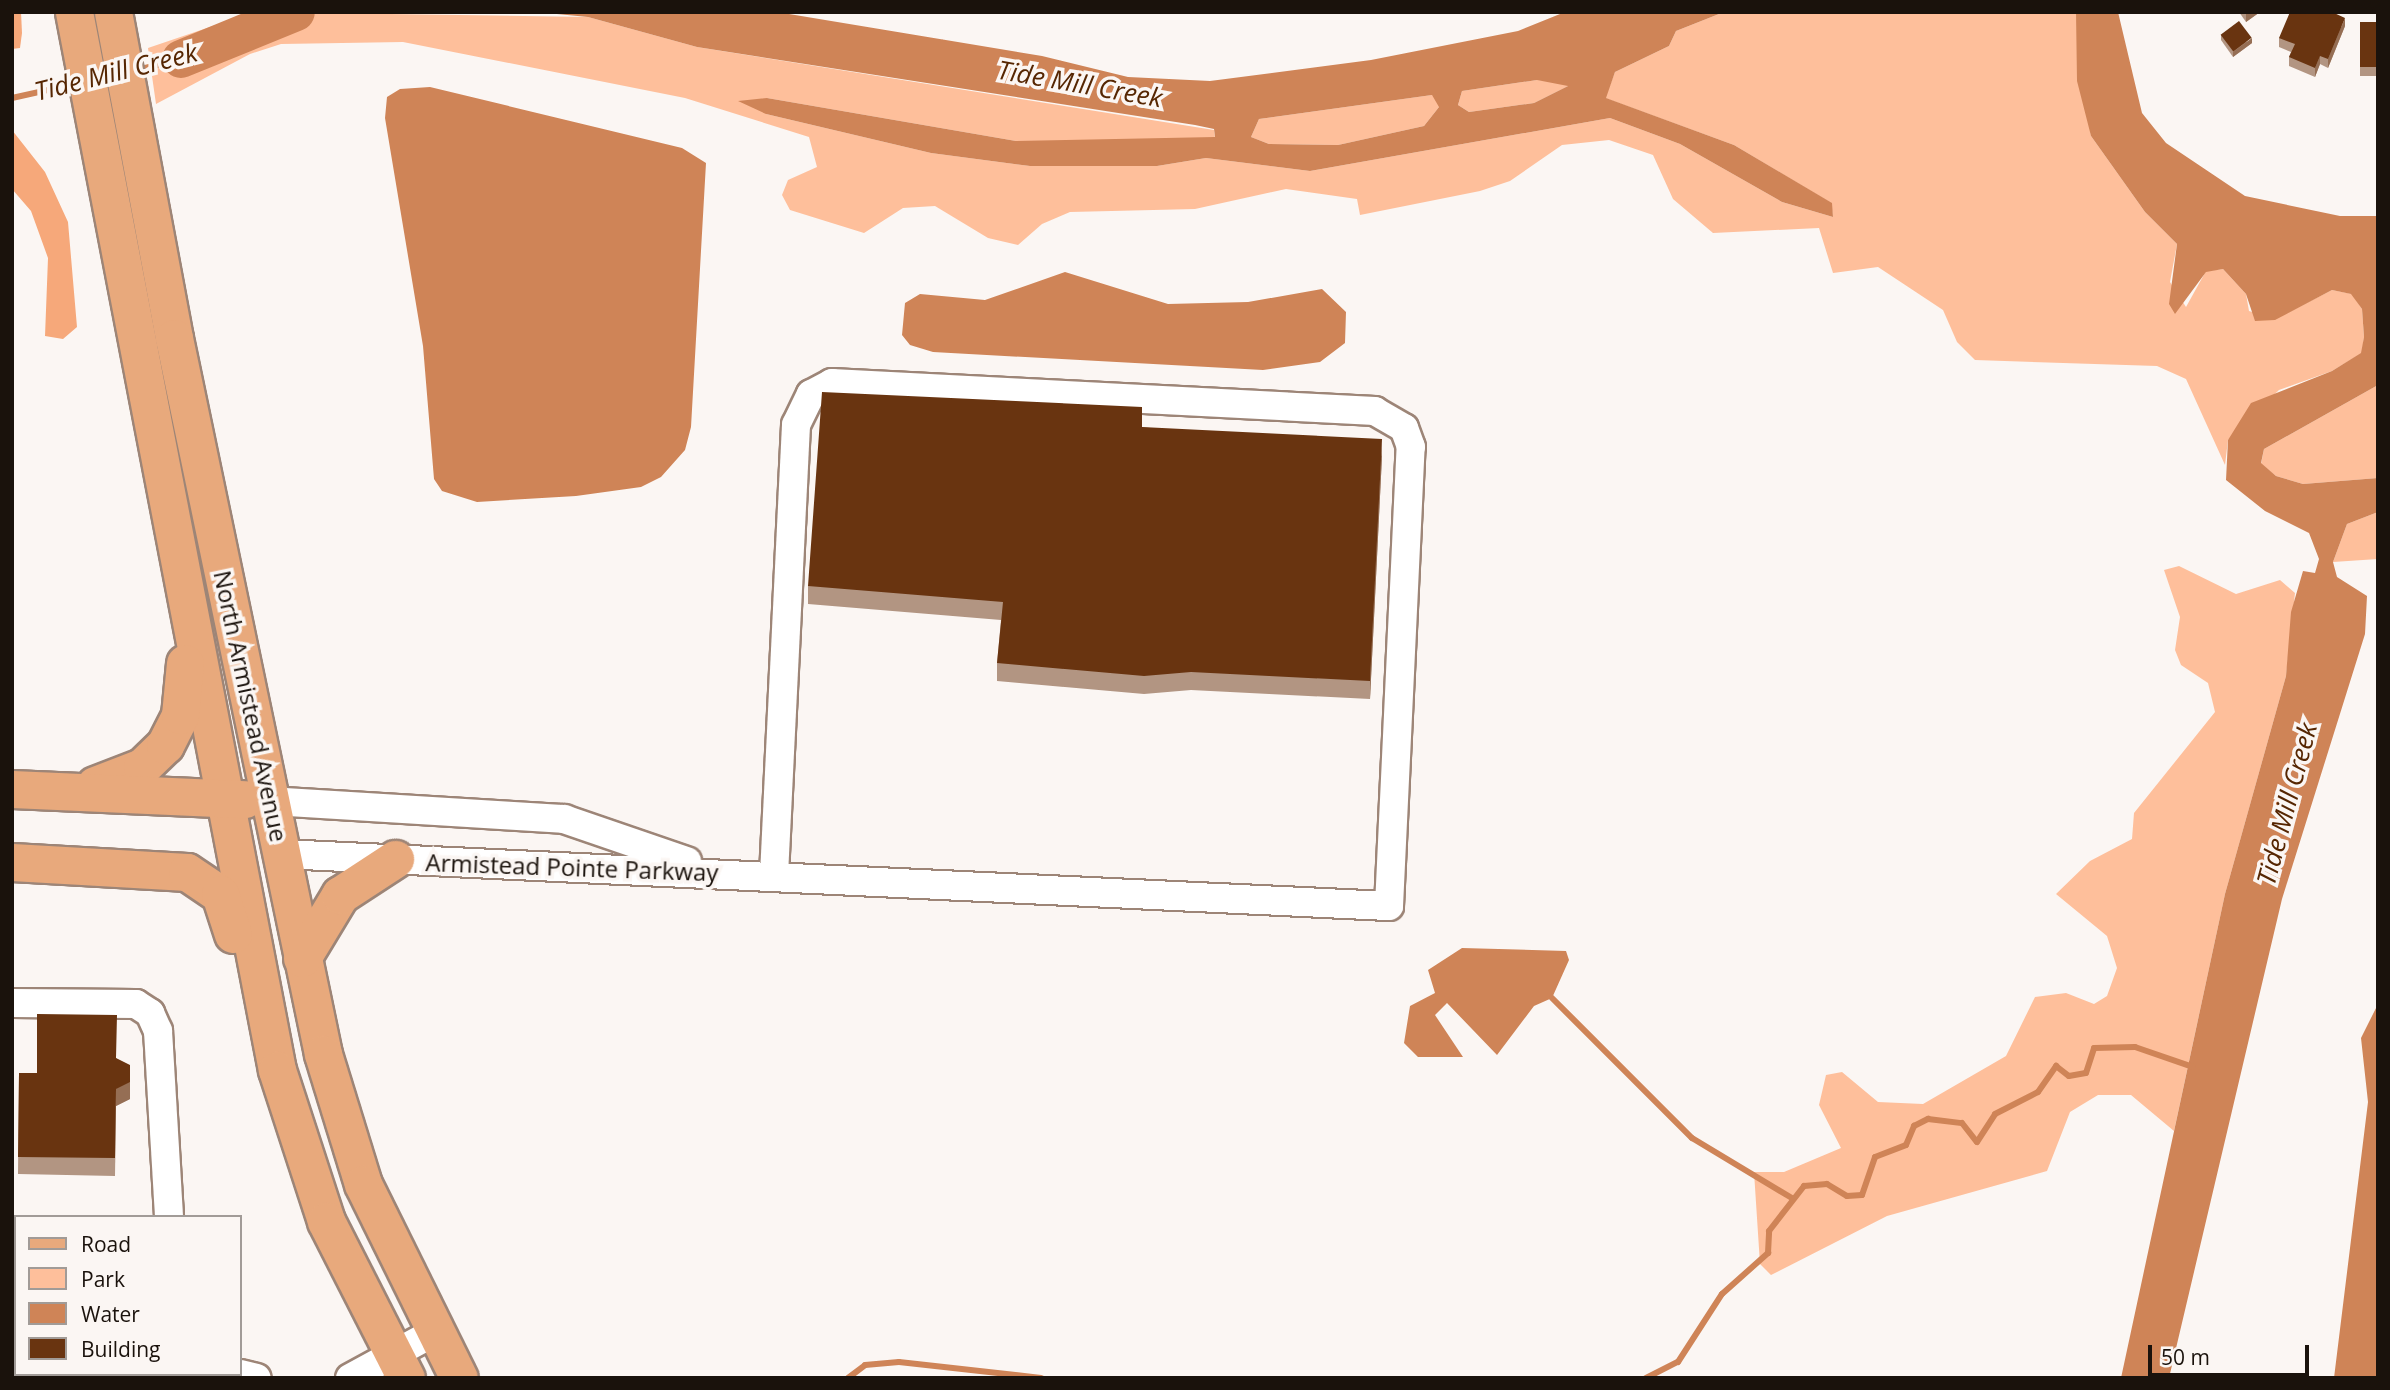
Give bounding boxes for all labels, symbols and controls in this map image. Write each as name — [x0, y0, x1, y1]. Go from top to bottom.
water label: Tide Mill Creek — [31, 37, 201, 107]
water label: Tide Mill Creek — [995, 54, 1165, 114]
street label: North Armistead Avenue — [208, 568, 294, 844]
water label: Tide Mill Creek — [2250, 719, 2324, 889]
street label: Armistead Pointe Parkway — [425, 847, 719, 887]
legend — [14, 1215, 242, 1376]
text: Road — [81, 1230, 131, 1258]
text: Park — [81, 1265, 125, 1293]
text: Water — [81, 1300, 140, 1328]
scale bar — [2152, 1330, 2313, 1374]
text: Building — [81, 1335, 160, 1363]
text: 50 m — [2161, 1343, 2210, 1371]

